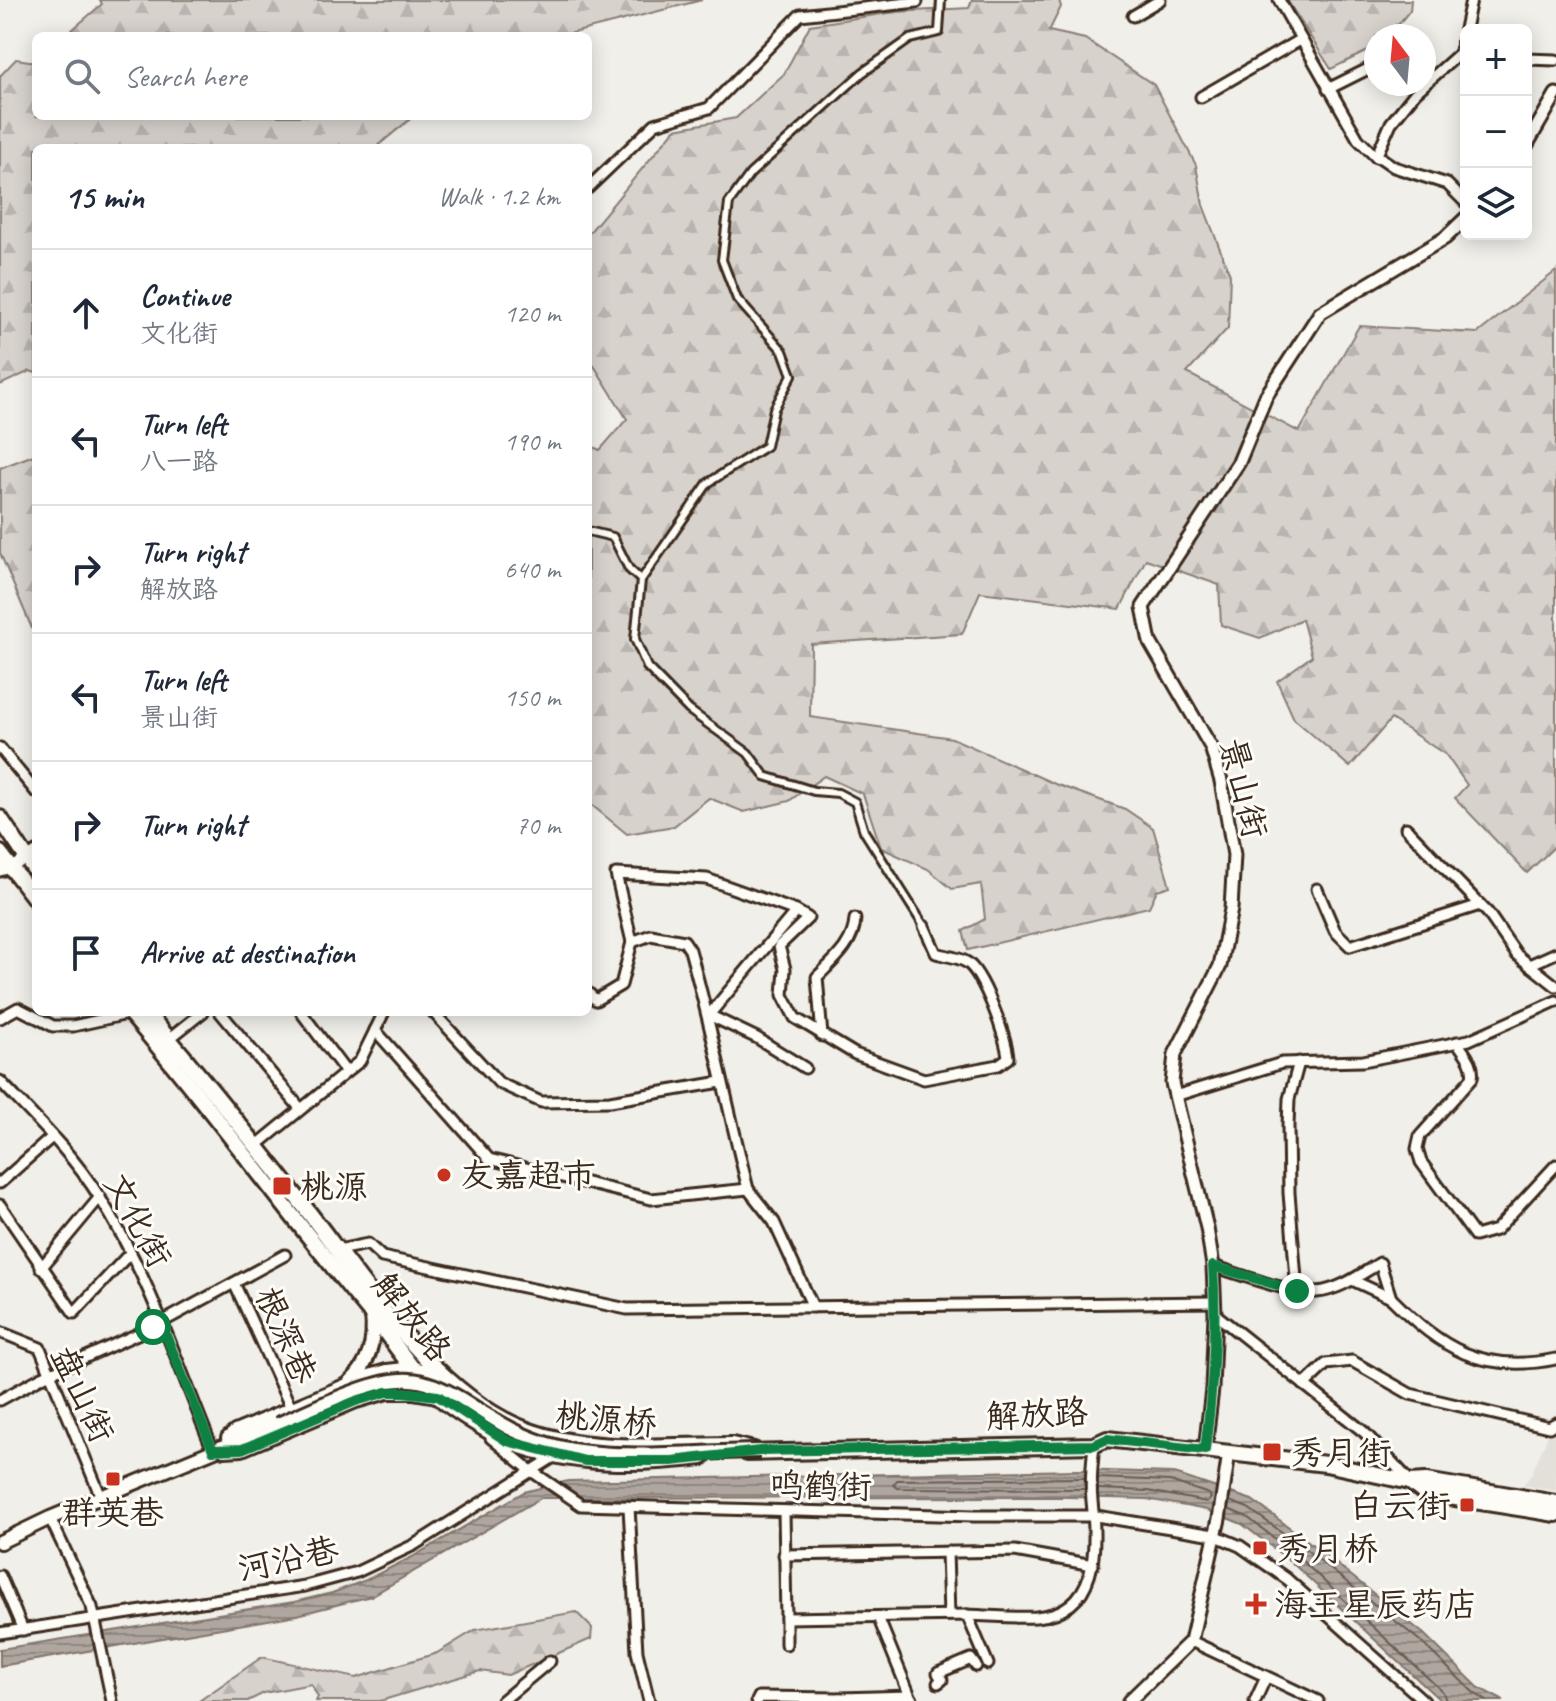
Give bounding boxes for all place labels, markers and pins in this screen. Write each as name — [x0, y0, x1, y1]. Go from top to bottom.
place label: 友嘉超市 — [460, 1154, 596, 1197]
place label: 桃源 — [300, 1165, 368, 1208]
marker: 友嘉超市 — [435, 1166, 453, 1184]
marker: 桃源 — [271, 1175, 293, 1197]
place label: 秀月街 — [1290, 1431, 1392, 1474]
marker: 秀月街 — [1261, 1441, 1283, 1463]
marker: 群英巷 — [104, 1470, 122, 1488]
place label: 白云街 — [1349, 1484, 1451, 1527]
place label: 群英巷 — [62, 1491, 164, 1534]
marker: 白云街 — [1458, 1496, 1476, 1514]
place label: 秀月桥 — [1276, 1527, 1378, 1570]
marker: 秀月桥 — [1251, 1539, 1269, 1557]
place label: 海王星辰药店 — [1274, 1583, 1478, 1626]
marker: 海王星辰药店 — [1245, 1593, 1267, 1615]

